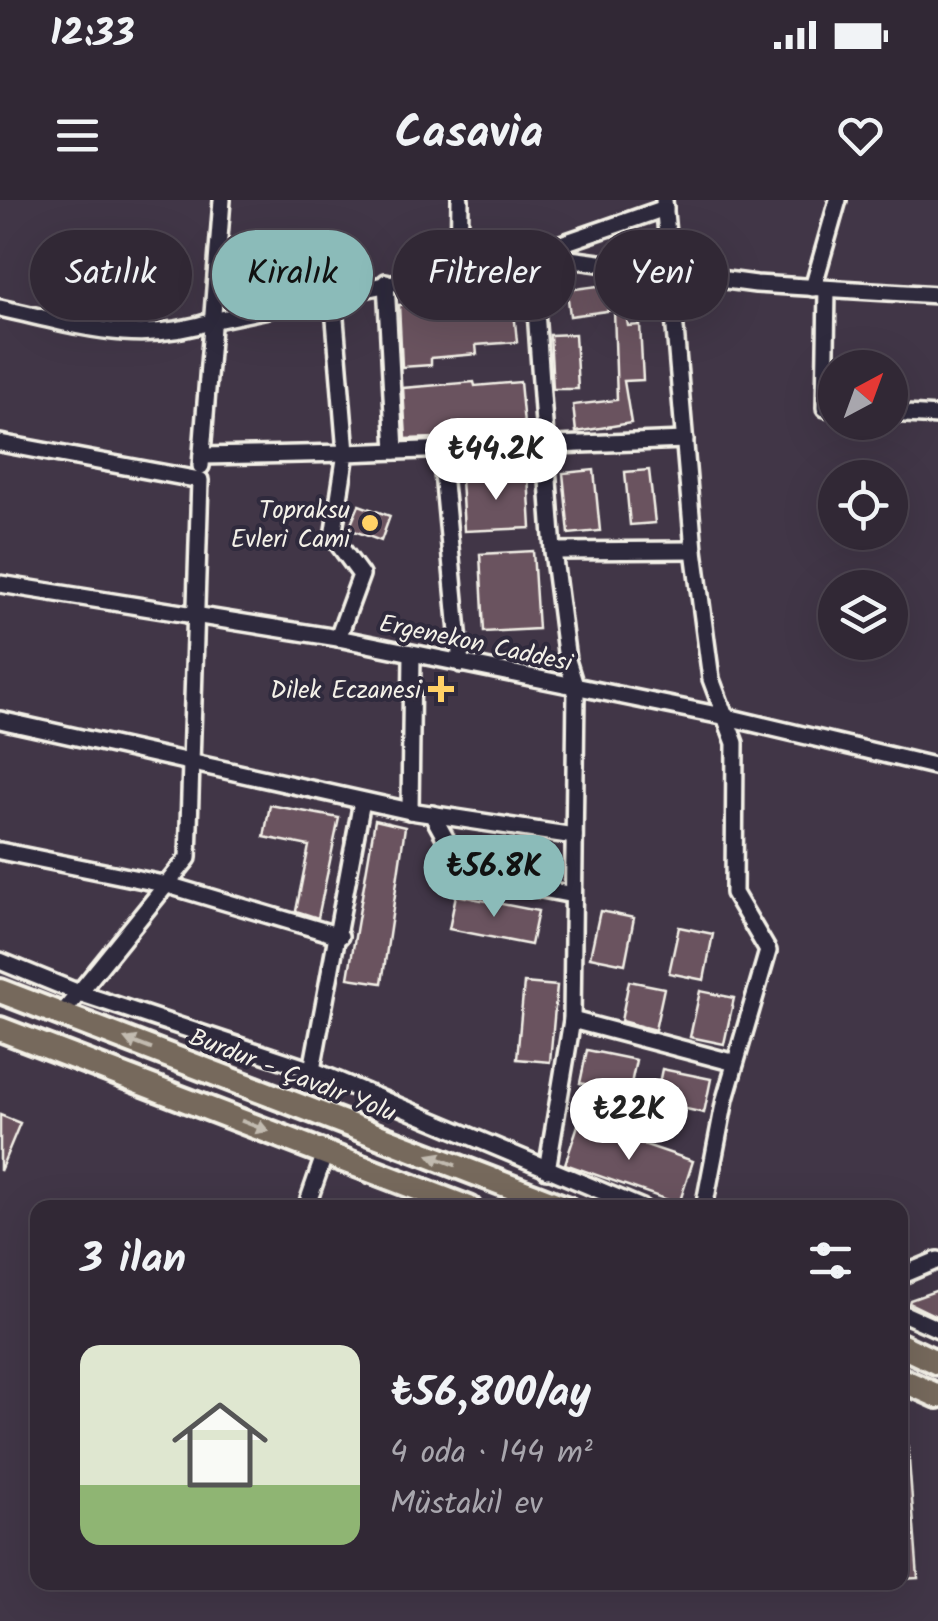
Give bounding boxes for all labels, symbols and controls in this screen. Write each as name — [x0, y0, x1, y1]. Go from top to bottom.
text: 12:33 — [50, 5, 135, 65]
text: Casavia — [395, 99, 543, 171]
icon: menu — [50, 108, 105, 163]
icon: heart — [833, 108, 888, 163]
chip: Satılık — [30, 230, 192, 320]
chip: Kiralık — [212, 230, 373, 320]
chip: Filtreler — [393, 230, 575, 320]
chip: Yeni — [595, 230, 728, 320]
north arrow — [818, 350, 908, 440]
map controls — [818, 350, 908, 660]
pin: ₺44.2K — [415, 418, 577, 503]
text: ₺44.2K — [447, 425, 545, 476]
button: locate — [818, 460, 908, 550]
place label: Topraksu Evleri Cami — [231, 491, 351, 560]
marker: Topraksu Evleri Cami — [359, 512, 381, 534]
button: layers — [818, 570, 908, 660]
street label: Ergenekon Caddesi — [375, 604, 577, 684]
place label: Dilek Eczanesi — [270, 671, 422, 711]
marker: Dilek Eczanesi — [430, 678, 452, 700]
pin: ₺56.8K — [413, 835, 575, 920]
text: ₺56.8K — [446, 842, 542, 893]
street label: Burdur - Çavdır Yolu — [183, 1018, 402, 1134]
one-way arrow — [123, 1036, 153, 1051]
pin: ₺22K — [570, 1078, 688, 1163]
text: ₺22K — [592, 1085, 666, 1136]
one-way arrow — [240, 1119, 270, 1135]
one-way arrow — [426, 1152, 456, 1167]
text: 3 ilan — [80, 1227, 186, 1294]
icon: filters — [803, 1233, 858, 1288]
text: ₺56,800/ay — [390, 1361, 591, 1428]
icon: home — [160, 1385, 280, 1505]
text: 4 oda · 144 m² — [390, 1428, 593, 1479]
text: Müstakil ev — [390, 1479, 543, 1530]

